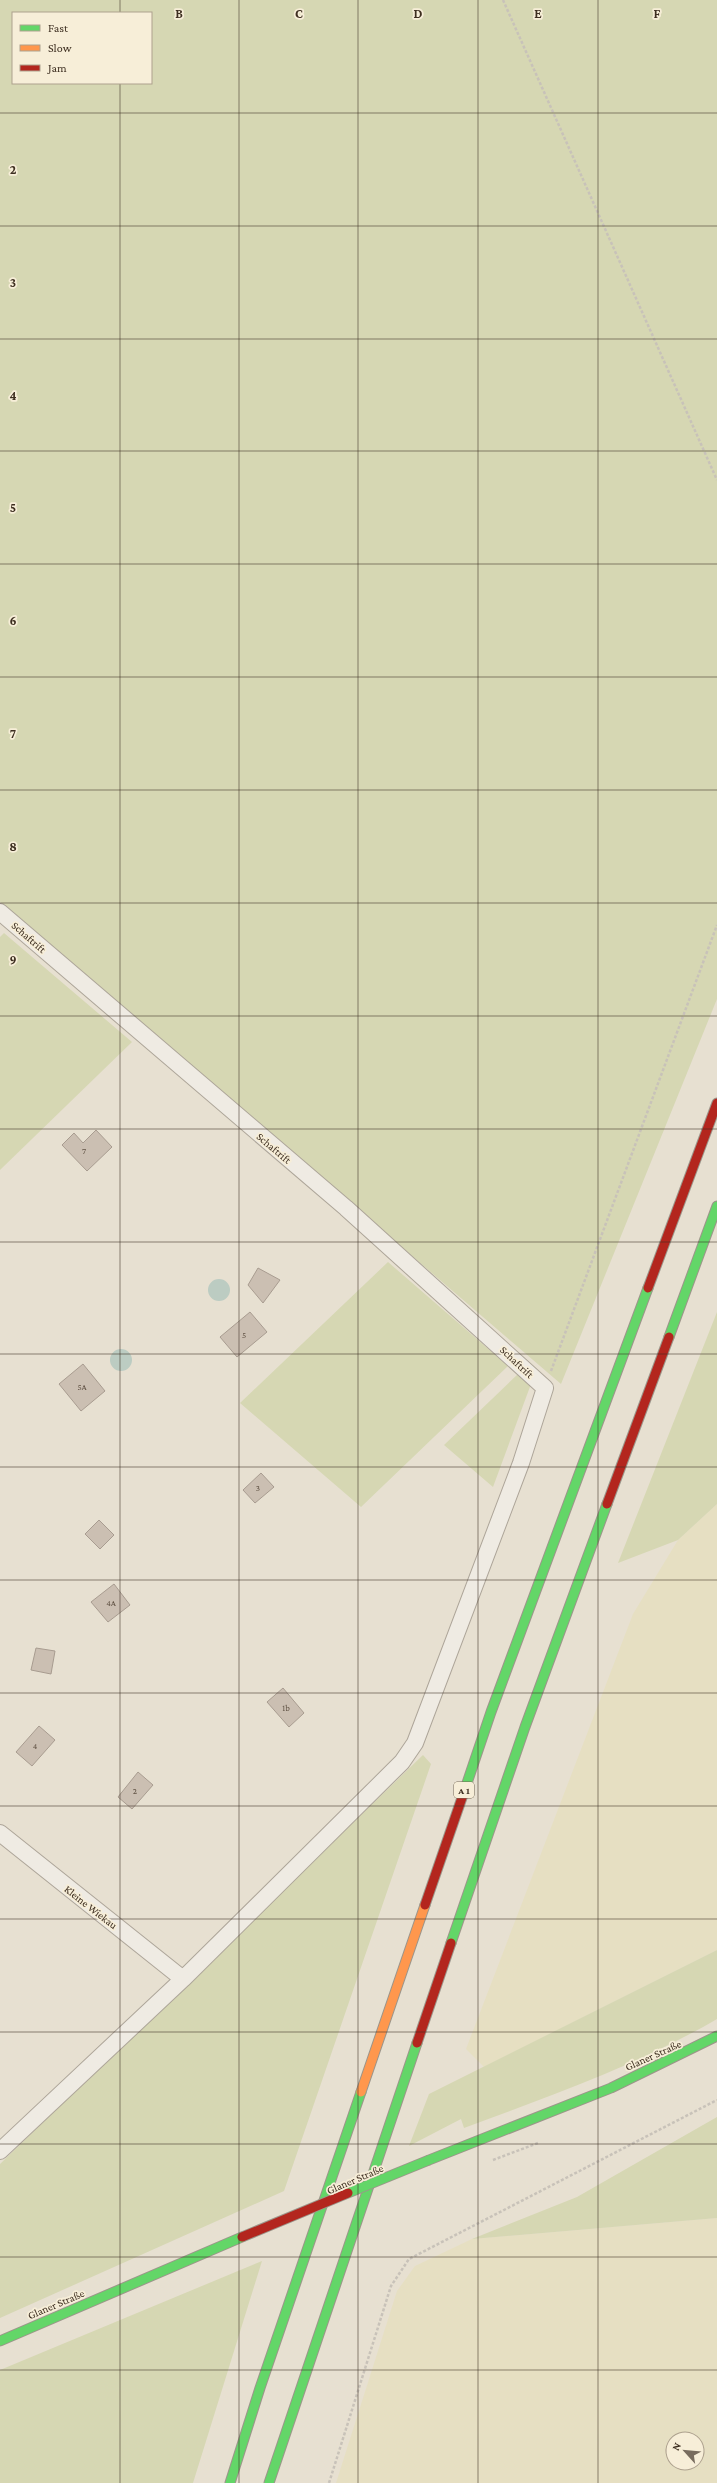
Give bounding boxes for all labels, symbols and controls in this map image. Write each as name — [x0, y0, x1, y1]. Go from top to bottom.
text: B — [175, 6, 183, 21]
text: C — [295, 6, 303, 21]
text: D — [414, 6, 423, 21]
text: E — [534, 6, 542, 21]
text: F — [654, 6, 661, 21]
legend — [12, 12, 152, 84]
text: Fast — [48, 21, 69, 35]
text: Slow — [48, 41, 72, 55]
text: Jam — [47, 61, 67, 75]
text: 2 — [10, 162, 17, 177]
text: 3 — [10, 275, 16, 290]
text: 4 — [9, 388, 17, 403]
text: 5 — [10, 500, 16, 515]
text: 6 — [9, 613, 17, 628]
text: 7 — [10, 726, 16, 741]
text: 8 — [9, 839, 17, 854]
street label: Schaftrift — [9, 919, 49, 955]
text: 9 — [9, 952, 17, 967]
street label: Schaftrift — [254, 1130, 294, 1166]
house number: 7 — [82, 1146, 86, 1156]
house number: 5 — [242, 1330, 246, 1340]
street label: Schaftrift — [498, 1344, 536, 1381]
house number: 5A — [77, 1382, 87, 1392]
house number: 3 — [256, 1483, 260, 1493]
house number: 4A — [106, 1598, 117, 1608]
house number: 1b — [282, 1703, 290, 1713]
house number: 4 — [33, 1741, 38, 1751]
road number: A 1 — [454, 1782, 474, 1798]
house number: 2 — [133, 1786, 137, 1796]
street label: Kleine Wiekau — [62, 1883, 120, 1931]
street label: Glaner Straße — [623, 2037, 683, 2073]
street label: Glaner Straße — [325, 2162, 385, 2196]
street label: Glaner Straße — [26, 2287, 86, 2321]
north arrow — [665, 2431, 705, 2471]
text: N — [669, 2440, 683, 2453]

